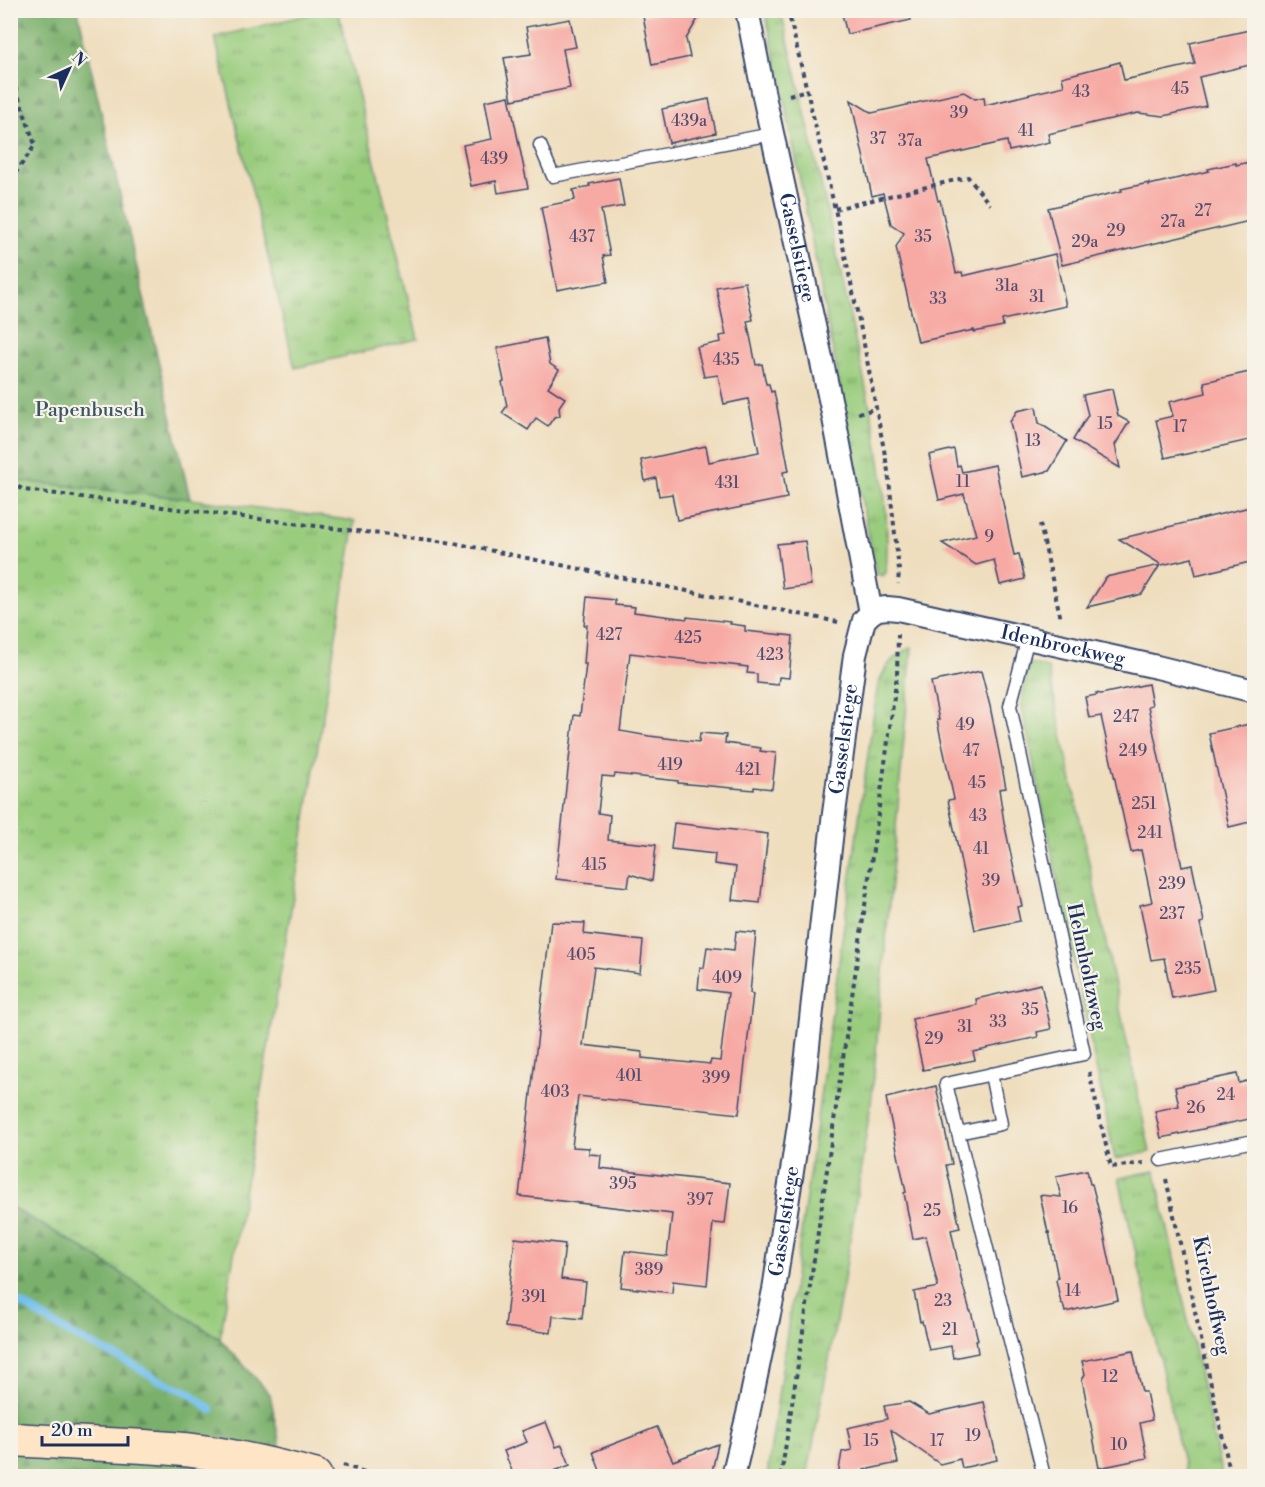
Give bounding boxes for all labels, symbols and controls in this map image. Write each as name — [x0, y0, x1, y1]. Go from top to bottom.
north arrow — [39, 39, 99, 99]
text: N — [67, 48, 91, 71]
house number: 45 — [1171, 79, 1189, 99]
house number: 43 — [1072, 82, 1090, 102]
house number: 39 — [950, 103, 969, 123]
house number: 439a — [671, 111, 708, 131]
house number: 41 — [1018, 121, 1034, 141]
house number: 37 — [870, 129, 886, 149]
house number: 37a — [898, 131, 923, 151]
house number: 439 — [480, 149, 508, 169]
street label: Gasselstiege — [773, 191, 821, 305]
house number: 27 — [1194, 201, 1212, 221]
house number: 27a — [1160, 212, 1187, 232]
house number: 29 — [1107, 221, 1126, 241]
house number: 437 — [569, 227, 595, 247]
house number: 35 — [914, 227, 932, 247]
house number: 29a — [1072, 232, 1099, 252]
house number: 31a — [995, 276, 1020, 296]
house number: 31 — [1029, 287, 1045, 307]
house number: 33 — [929, 289, 947, 309]
house number: 435 — [712, 350, 740, 370]
park label: Papenbusch — [35, 398, 145, 423]
house number: 15 — [1097, 414, 1113, 434]
house number: 17 — [1173, 417, 1187, 437]
house number: 13 — [1025, 431, 1041, 451]
house number: 11 — [956, 472, 970, 492]
house number: 431 — [715, 473, 740, 493]
house number: 9 — [984, 527, 994, 547]
street label: Idenbrockweg — [998, 620, 1128, 672]
house number: 427 — [596, 625, 622, 645]
house number: 425 — [674, 628, 702, 648]
house number: 423 — [756, 645, 784, 665]
street label: Gasselstiege — [824, 682, 864, 796]
house number: 247 — [1113, 707, 1139, 727]
house number: 49 — [955, 715, 975, 735]
house number: 47 — [963, 741, 979, 761]
house number: 249 — [1119, 741, 1148, 761]
house number: 419 — [657, 755, 683, 775]
house number: 421 — [735, 760, 761, 780]
house number: 45 — [968, 773, 986, 793]
house number: 251 — [1132, 794, 1157, 814]
house number: 43 — [969, 806, 987, 826]
house number: 241 — [1137, 823, 1163, 843]
house number: 41 — [973, 839, 989, 859]
house number: 415 — [581, 855, 607, 875]
house number: 39 — [982, 871, 1001, 891]
house number: 239 — [1158, 874, 1186, 894]
street label: Helmholtzweg — [1060, 901, 1112, 1034]
house number: 237 — [1159, 904, 1185, 924]
house number: 405 — [567, 945, 596, 965]
house number: 235 — [1175, 959, 1202, 979]
house number: 409 — [712, 968, 742, 988]
house number: 35 — [1021, 1000, 1039, 1020]
house number: 33 — [989, 1012, 1007, 1032]
house number: 31 — [957, 1017, 973, 1037]
house number: 29 — [925, 1029, 944, 1049]
house number: 401 — [616, 1066, 642, 1086]
house number: 399 — [702, 1068, 730, 1088]
house number: 403 — [541, 1082, 570, 1102]
house number: 24 — [1217, 1085, 1236, 1105]
house number: 26 — [1187, 1098, 1206, 1118]
street label: Gasselstiege — [764, 1164, 805, 1278]
house number: 395 — [609, 1174, 637, 1194]
house number: 397 — [687, 1190, 713, 1210]
house number: 16 — [1062, 1198, 1078, 1218]
house number: 25 — [923, 1201, 941, 1221]
street label: Kirchhoffweg — [1186, 1234, 1236, 1359]
house number: 389 — [635, 1260, 663, 1280]
house number: 14 — [1065, 1281, 1081, 1301]
house number: 391 — [522, 1287, 547, 1307]
house number: 23 — [934, 1291, 952, 1311]
house number: 21 — [942, 1320, 958, 1340]
house number: 12 — [1102, 1367, 1118, 1387]
scale bar — [42, 1409, 128, 1447]
text: 20 m — [51, 1419, 93, 1442]
house number: 19 — [965, 1426, 981, 1446]
house number: 15 — [863, 1431, 879, 1451]
house number: 17 — [930, 1431, 944, 1451]
house number: 10 — [1111, 1435, 1128, 1455]

